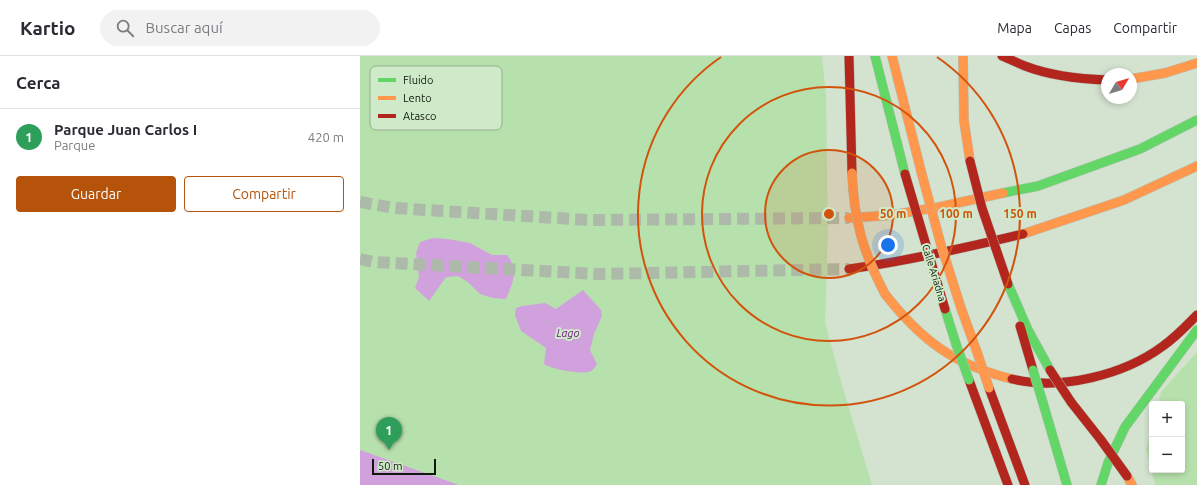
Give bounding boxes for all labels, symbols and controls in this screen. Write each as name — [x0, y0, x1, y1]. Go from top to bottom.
search box — [100, 10, 380, 46]
text: Kartio — [20, 17, 76, 39]
icon: search — [114, 17, 136, 39]
text: Buscar aquí — [146, 19, 223, 36]
text: Mapa — [997, 20, 1032, 36]
text: Capas — [1054, 20, 1091, 36]
text: Compartir — [1113, 20, 1177, 36]
legend — [370, 66, 502, 130]
north arrow — [1101, 68, 1137, 104]
text: Cerca — [16, 73, 61, 92]
text: Fluido — [403, 74, 434, 86]
text: Lento — [403, 92, 432, 104]
text: Atasco — [403, 110, 436, 122]
text: Parque Juan Carlos I — [54, 121, 197, 138]
text: 1 — [25, 130, 33, 144]
text: 420 m — [308, 130, 344, 144]
text: Parque — [54, 138, 95, 152]
button: Guardar — [16, 176, 176, 212]
button: Compartir — [184, 176, 344, 212]
centre of rings — [822, 207, 836, 221]
text: 50 m — [880, 207, 906, 220]
text: 100 m — [939, 207, 973, 220]
text: 150 m — [1003, 207, 1037, 220]
your location — [878, 235, 898, 255]
street label: Calle Ariadna — [920, 243, 948, 303]
water label: Lago — [557, 327, 579, 339]
map controls — [1149, 401, 1185, 473]
button: + — [1149, 401, 1185, 437]
pin: 1 — [376, 417, 402, 450]
button: − — [1149, 437, 1185, 473]
scale bar — [372, 457, 436, 476]
text: 50 m — [378, 460, 402, 472]

